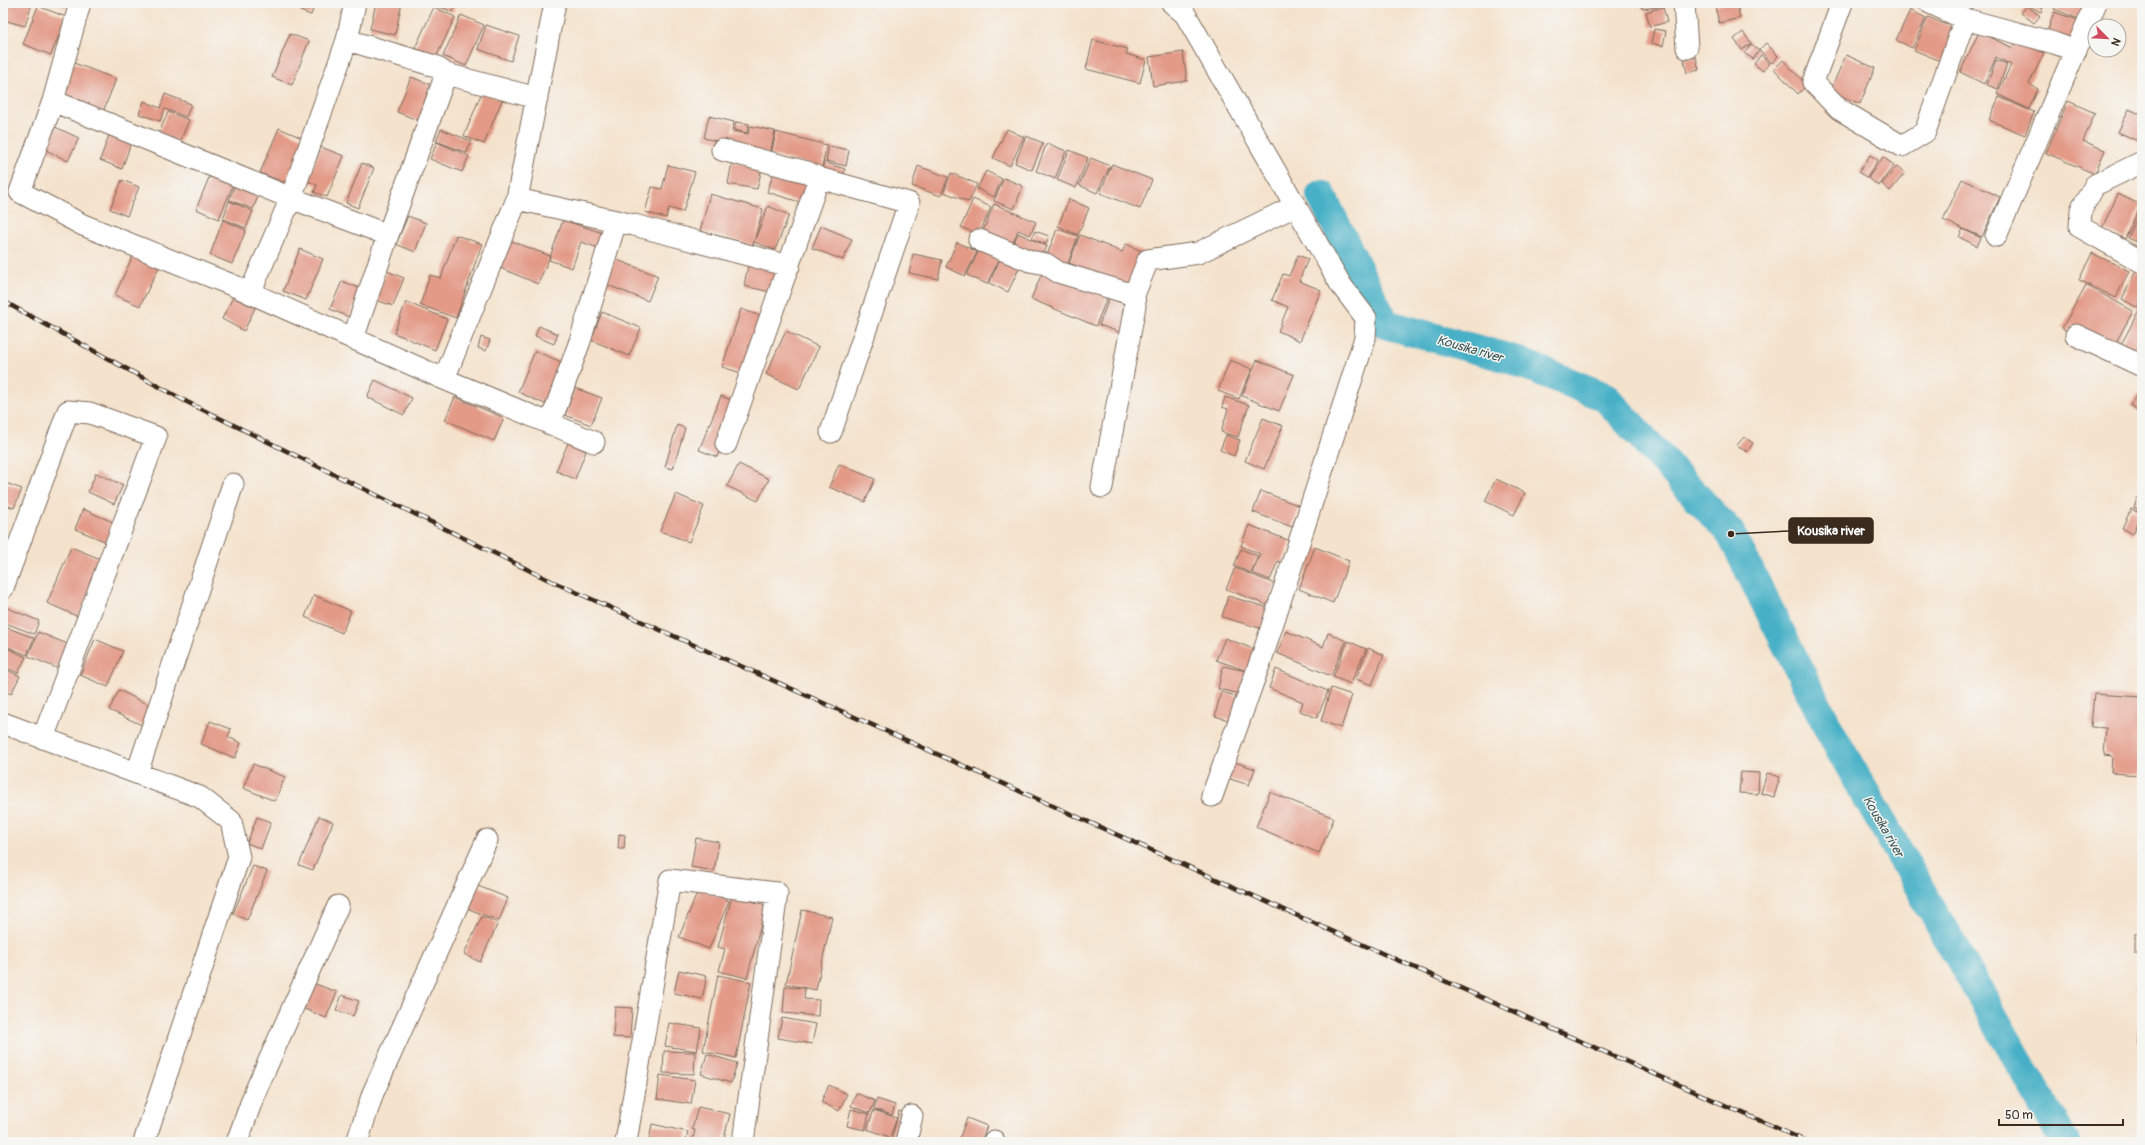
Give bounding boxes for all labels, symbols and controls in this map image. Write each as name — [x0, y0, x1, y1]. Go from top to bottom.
north arrow — [2087, 18, 2127, 58]
text: N — [2108, 36, 2123, 48]
water label: Kousika river — [1435, 332, 1507, 367]
callout: Kousika river — [1789, 518, 1873, 543]
text: Kousika river — [1797, 523, 1865, 539]
water label: Kousika river — [1859, 793, 1908, 862]
scale bar — [1999, 1101, 2123, 1127]
text: 50 m — [2005, 1108, 2033, 1123]

